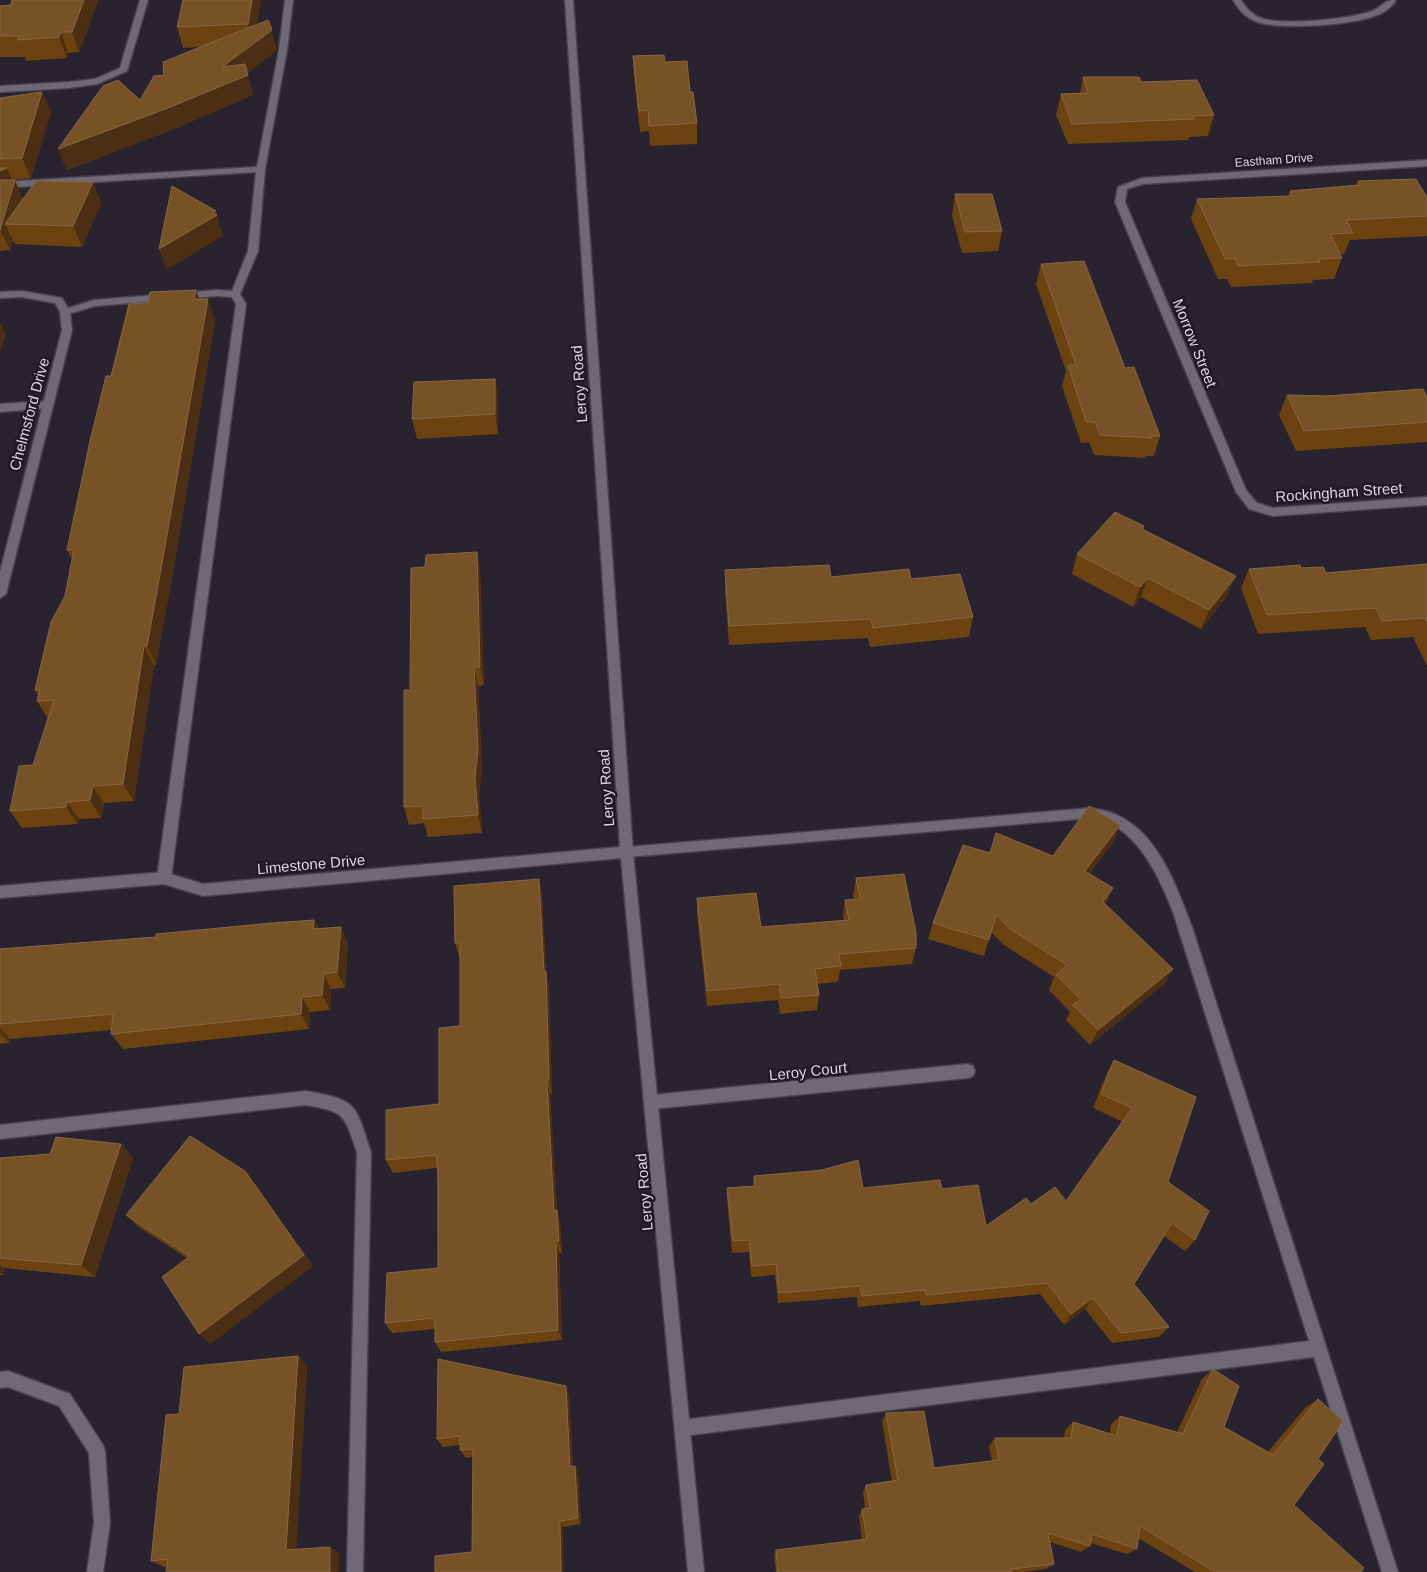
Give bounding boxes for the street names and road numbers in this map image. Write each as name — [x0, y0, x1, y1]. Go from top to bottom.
street label: Eastham Drive — [1234, 150, 1314, 170]
street label: Morrow Street — [1169, 296, 1221, 391]
street label: Leroy Road — [568, 345, 590, 423]
street label: Chelmsford Drive — [6, 356, 52, 472]
street label: Rockingham Street — [1275, 479, 1404, 505]
street label: Leroy Road — [595, 749, 617, 827]
street label: Limestone Drive — [256, 851, 366, 877]
street label: Leroy Court — [768, 1058, 849, 1084]
street label: Leroy Road — [632, 1153, 656, 1231]

